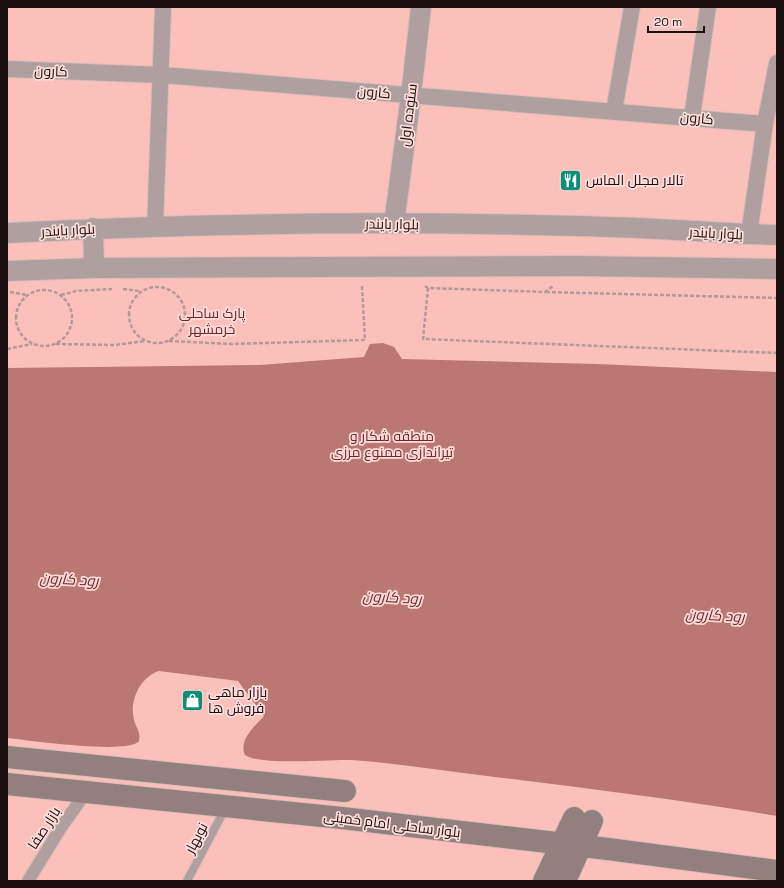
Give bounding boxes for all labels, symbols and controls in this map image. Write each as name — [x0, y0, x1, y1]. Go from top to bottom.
scale bar — [648, 8, 704, 34]
text: 20 m — [654, 14, 682, 30]
street label: کارون — [34, 61, 68, 81]
street label: کارون — [357, 82, 391, 102]
street label: ستوده اول — [395, 83, 421, 147]
street label: کارون — [680, 108, 714, 128]
restaurant icon: تالار مجلل الماس — [558, 167, 584, 193]
place label: تالار مجلل الماس — [586, 171, 684, 189]
street label: بلوار بایندر — [364, 215, 419, 233]
street label: بلوار بایندر — [40, 220, 95, 240]
street label: بلوار بایندر — [688, 223, 743, 243]
park label: پارک ساحلی خرمشهر — [179, 304, 245, 338]
park label: منطقه شکار و تیراندازی ممنوع مرزی — [331, 427, 453, 461]
water label: رود کارون — [39, 568, 100, 590]
water label: رود کارون — [362, 586, 423, 608]
water label: رود کارون — [685, 604, 746, 626]
place label: بازار ماهی فروش ها — [208, 683, 267, 717]
shop icon: بازار ماهی فروش ها — [179, 687, 205, 713]
street label: بازار صفا — [24, 803, 64, 853]
street label: بلوار ساحلی امام خمینی — [322, 807, 462, 842]
street label: نوبهار — [180, 819, 212, 858]

